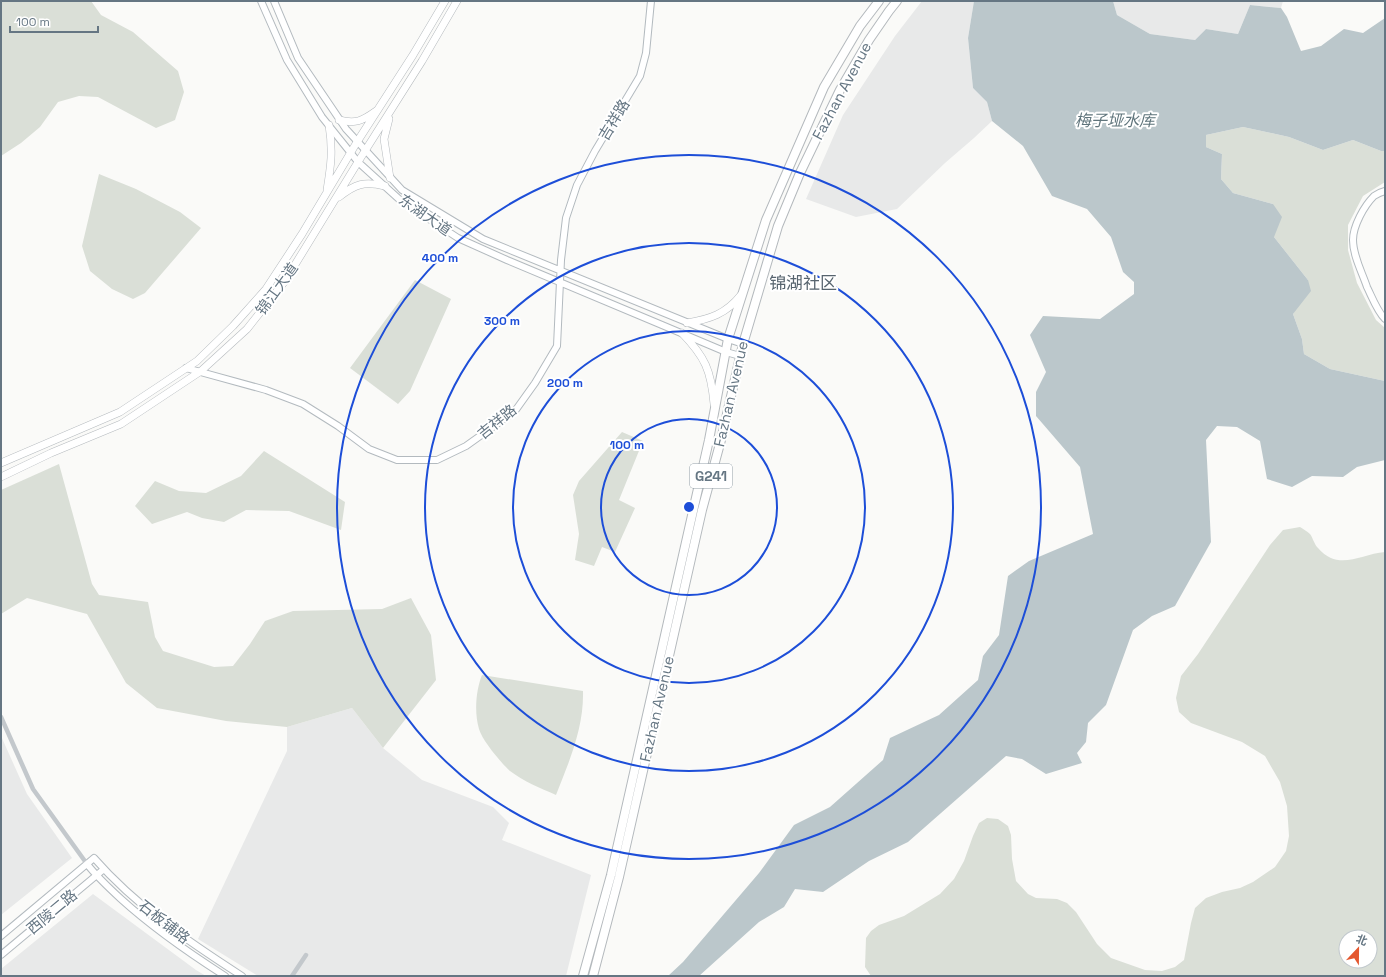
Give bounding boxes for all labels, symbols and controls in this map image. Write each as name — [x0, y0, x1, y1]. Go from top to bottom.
scale bar — [10, 8, 98, 34]
text: 100 m — [16, 14, 50, 30]
street label: Fazhan Avenue — [808, 38, 875, 143]
street label: 吉祥路 — [594, 96, 633, 144]
water label: 梅子垭水库 — [1075, 110, 1158, 131]
street label: 东湖大道 — [395, 190, 455, 240]
text: 400 m — [422, 250, 458, 266]
street label: 锦江大道 — [251, 259, 302, 319]
district label: 锦湖社区 — [769, 272, 837, 294]
text: 300 m — [484, 313, 520, 329]
street label: Fazhan Avenue — [709, 339, 752, 449]
text: 200 m — [547, 375, 583, 391]
street label: 吉祥路 — [473, 400, 520, 443]
text: 100 m — [610, 437, 644, 453]
road number: G241 — [690, 464, 732, 488]
centre of rings — [682, 500, 696, 514]
street label: Fazhan Avenue — [635, 654, 678, 764]
street label: 西陵二路 — [23, 885, 81, 938]
street label: 石板铺路 — [135, 896, 194, 948]
north arrow — [1338, 929, 1378, 969]
text: 北 — [1354, 931, 1369, 948]

